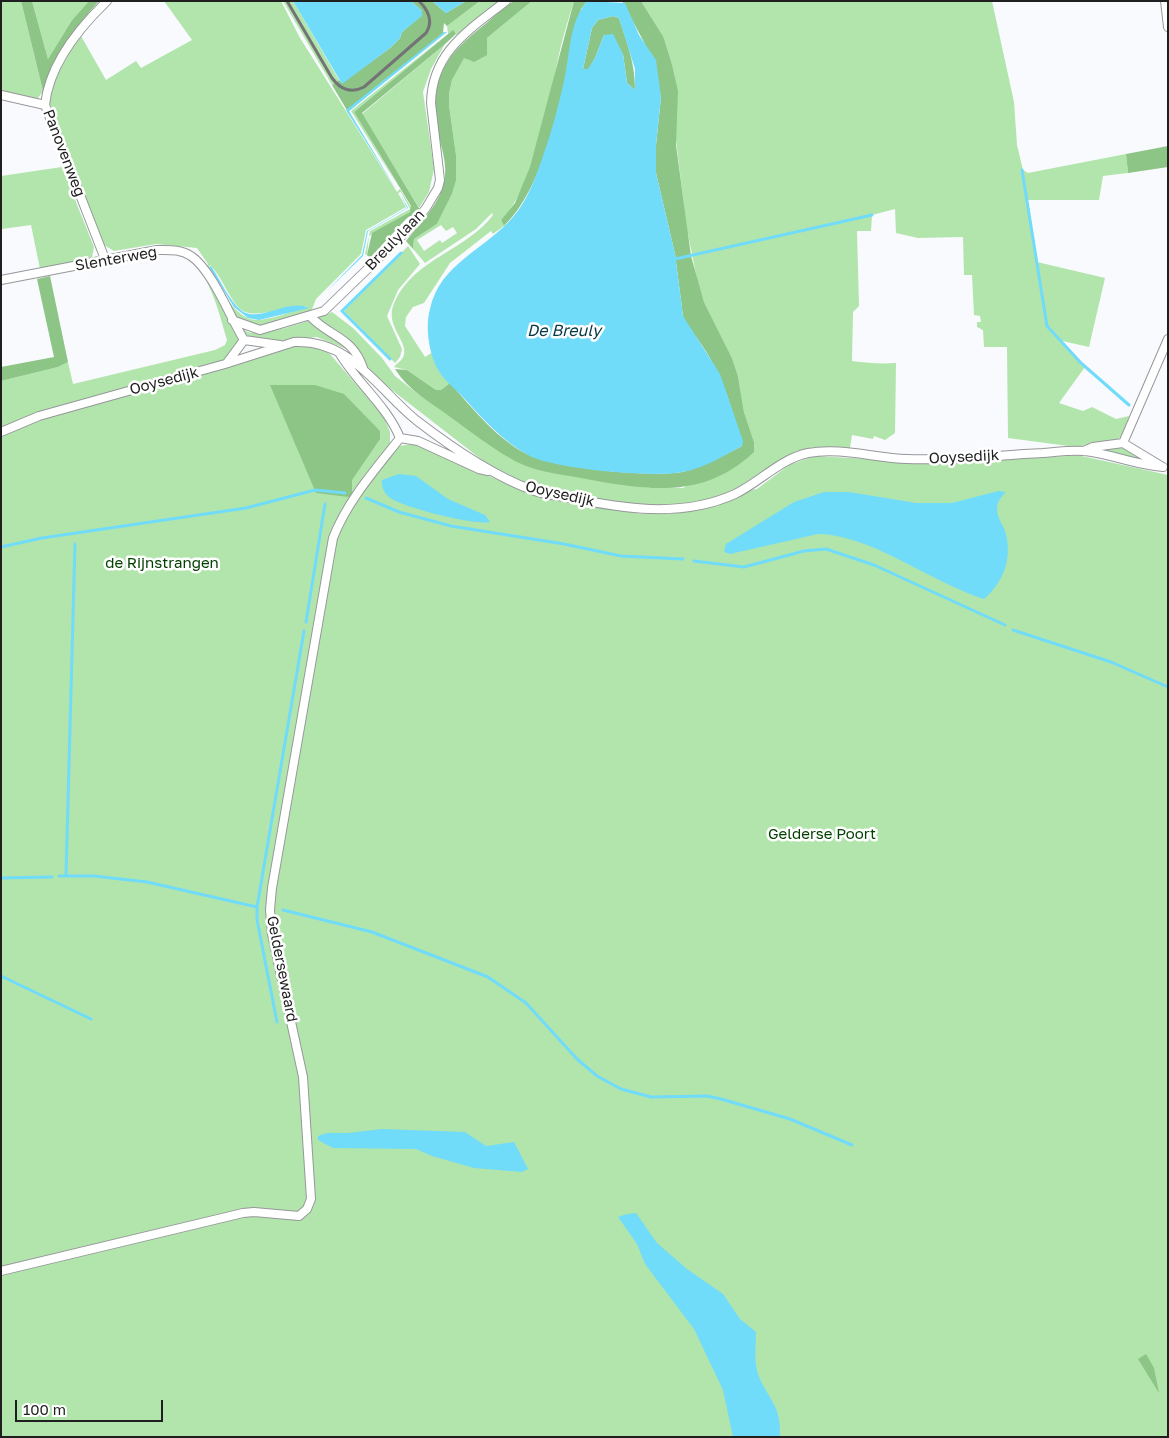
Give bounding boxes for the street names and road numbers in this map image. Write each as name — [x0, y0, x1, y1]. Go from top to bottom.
street label: Panovenweg — [39, 107, 89, 199]
street label: Breulylaan — [362, 206, 428, 274]
street label: Slenterweg — [74, 243, 158, 275]
street label: Ooysedijk — [128, 363, 200, 399]
street label: Ooysedijk — [928, 446, 1000, 468]
street label: Ooysedijk — [524, 477, 596, 511]
street label: Geldersewaard — [263, 914, 301, 1024]

